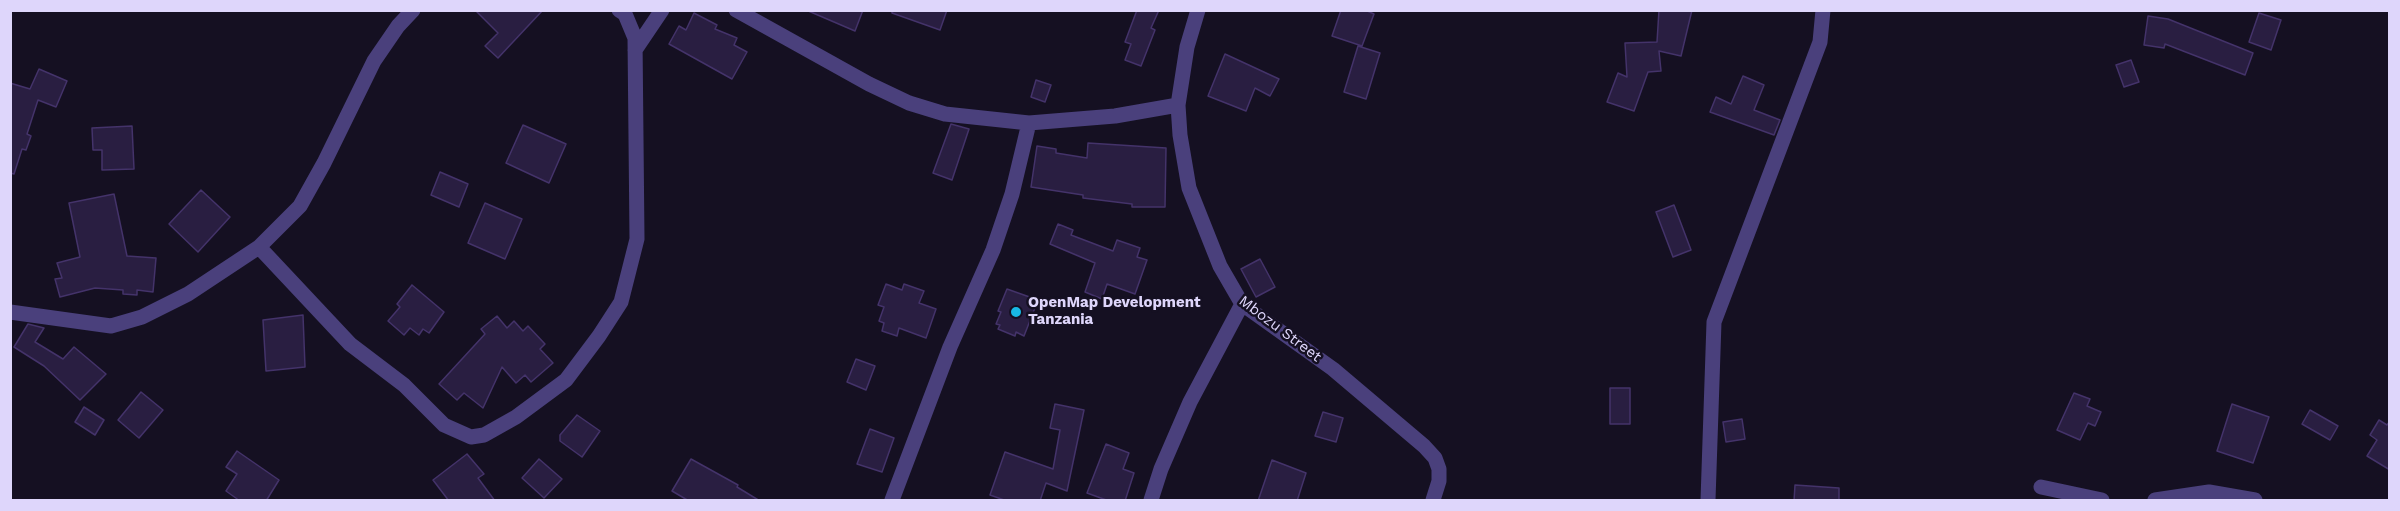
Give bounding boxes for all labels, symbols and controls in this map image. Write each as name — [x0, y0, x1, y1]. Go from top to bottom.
street label: Mbozu Street — [1235, 292, 1325, 366]
place label: OpenMap Development Tanzania — [1028, 294, 1200, 329]
marker: OpenMap Development Tanzania — [1009, 305, 1023, 319]

